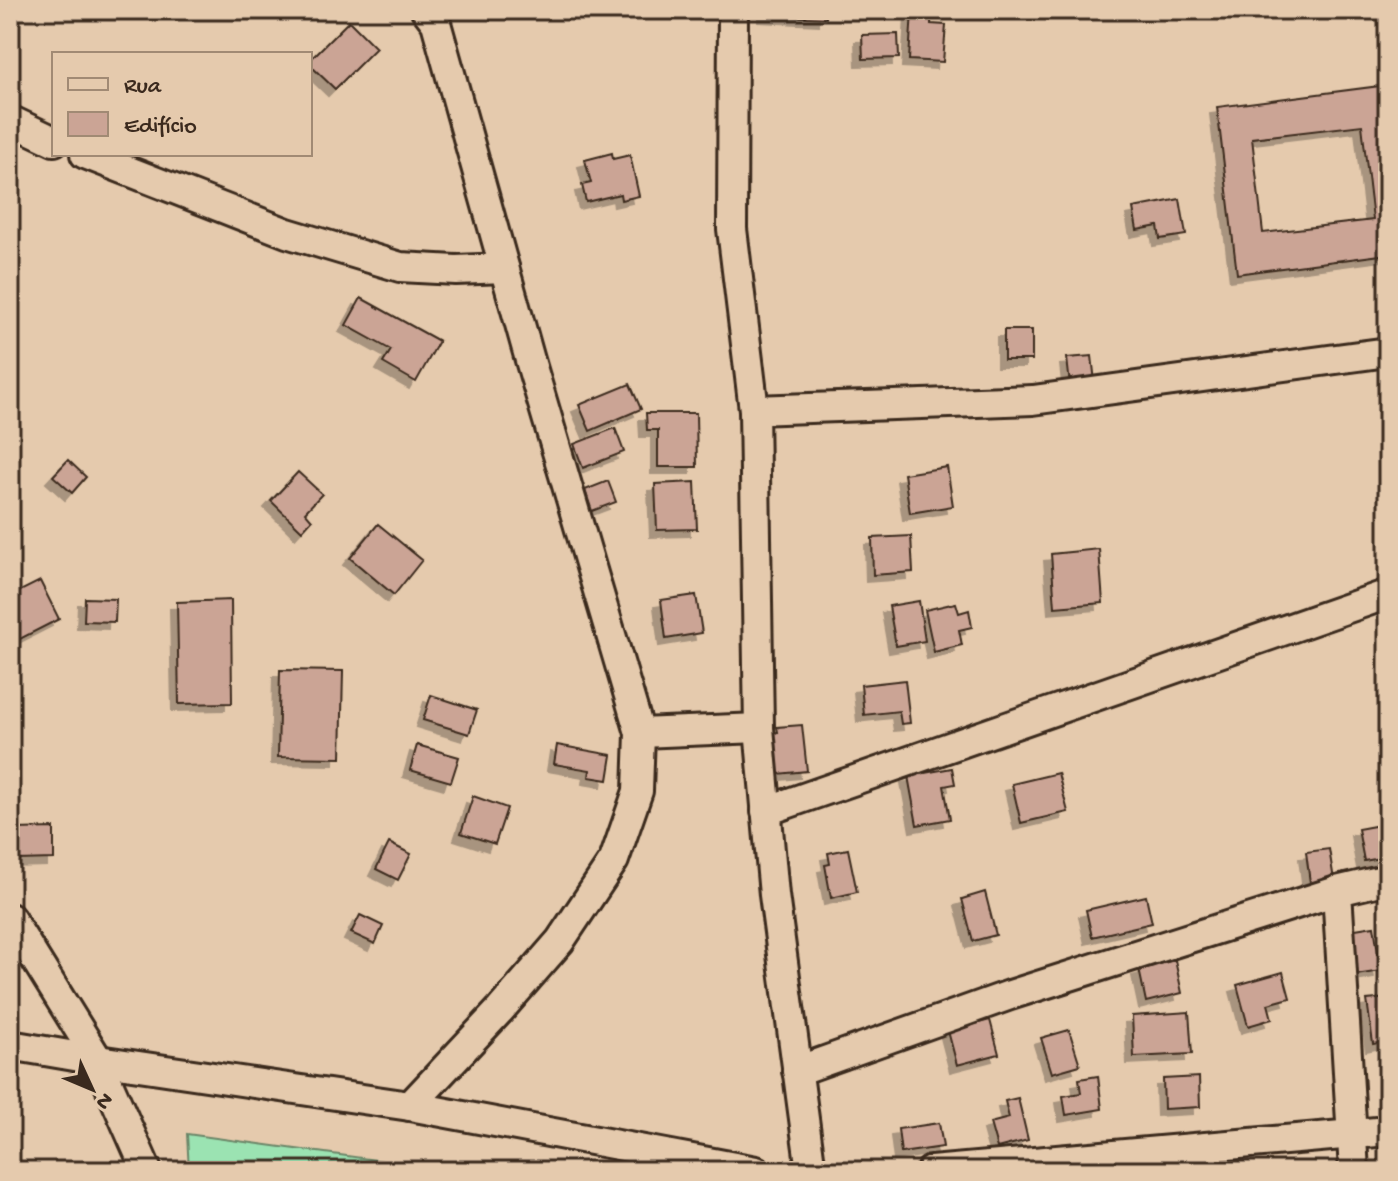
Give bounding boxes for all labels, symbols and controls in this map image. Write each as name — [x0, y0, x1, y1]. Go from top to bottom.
legend — [52, 52, 312, 156]
text: Rua — [124, 73, 162, 102]
text: Edifício — [124, 113, 197, 142]
north arrow — [52, 1049, 132, 1129]
text: N — [89, 1086, 118, 1114]

